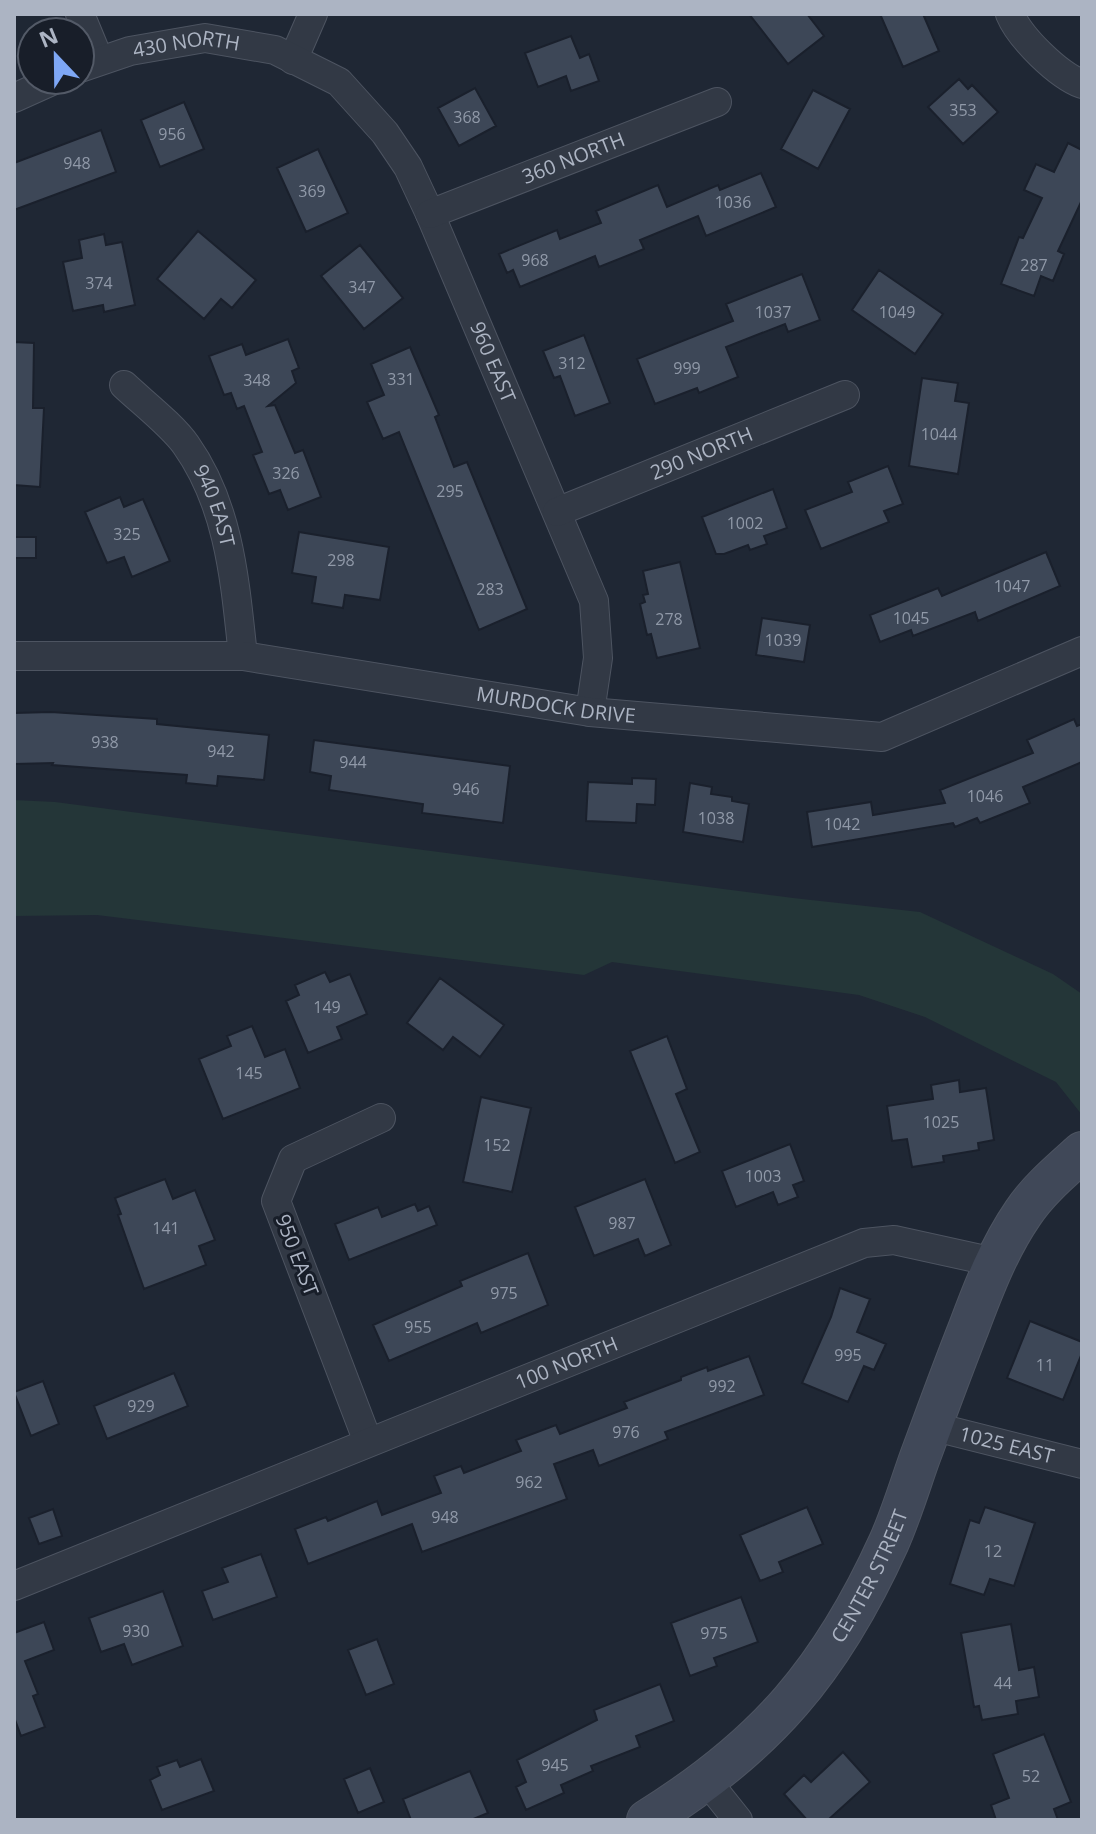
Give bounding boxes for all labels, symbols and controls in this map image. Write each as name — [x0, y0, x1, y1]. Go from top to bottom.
north arrow — [16, 16, 96, 96]
text: N — [34, 19, 62, 54]
street label: 430 NORTH — [131, 24, 242, 63]
house number: 353 — [949, 99, 977, 121]
house number: 368 — [453, 106, 481, 128]
house number: 956 — [158, 123, 186, 145]
street label: 360 NORTH — [518, 125, 629, 190]
house number: 948 — [63, 152, 91, 174]
house number: 369 — [298, 180, 326, 202]
house number: 1036 — [715, 191, 751, 213]
house number: 968 — [521, 249, 549, 271]
house number: 287 — [1020, 254, 1048, 276]
house number: 374 — [85, 272, 113, 294]
house number: 347 — [348, 276, 376, 298]
house number: 1037 — [755, 301, 791, 323]
house number: 1049 — [879, 301, 915, 323]
street label: 960 EAST — [464, 317, 522, 406]
house number: 312 — [558, 352, 586, 374]
house number: 999 — [673, 357, 701, 379]
house number: 331 — [387, 368, 415, 390]
house number: 348 — [243, 369, 271, 391]
street label: 290 NORTH — [646, 420, 757, 486]
house number: 1044 — [921, 423, 957, 445]
street label: 940 EAST — [188, 460, 242, 549]
house number: 326 — [272, 462, 300, 484]
house number: 295 — [436, 480, 464, 502]
house number: 1002 — [727, 512, 763, 534]
house number: 325 — [113, 523, 141, 545]
house number: 298 — [327, 549, 355, 571]
house number: 1047 — [994, 575, 1030, 597]
house number: 283 — [476, 578, 504, 600]
house number: 1045 — [893, 607, 929, 629]
house number: 278 — [655, 608, 683, 630]
house number: 1039 — [765, 629, 801, 651]
street label: MURDOCK DRIVE — [475, 680, 637, 729]
house number: 938 — [91, 731, 119, 753]
house number: 942 — [207, 740, 235, 762]
house number: 944 — [339, 751, 367, 773]
house number: 946 — [452, 778, 480, 800]
house number: 1046 — [967, 785, 1003, 807]
house number: 1038 — [698, 807, 734, 829]
house number: 1042 — [824, 813, 860, 835]
house number: 149 — [313, 996, 341, 1018]
house number: 145 — [235, 1062, 263, 1084]
house number: 1025 — [923, 1111, 959, 1133]
house number: 152 — [483, 1134, 511, 1156]
house number: 1003 — [745, 1165, 781, 1187]
street label: 950 EAST — [270, 1210, 325, 1299]
house number: 987 — [608, 1212, 636, 1234]
house number: 141 — [152, 1217, 180, 1239]
house number: 975 — [490, 1282, 518, 1304]
house number: 955 — [404, 1316, 432, 1338]
street label: 100 NORTH — [511, 1330, 622, 1395]
house number: 995 — [834, 1344, 862, 1366]
house number: 11 — [1036, 1354, 1054, 1376]
house number: 992 — [708, 1375, 736, 1397]
house number: 929 — [127, 1395, 155, 1417]
street label: 1025 EAST — [957, 1420, 1057, 1469]
house number: 976 — [612, 1421, 640, 1443]
house number: 962 — [515, 1471, 543, 1493]
house number: 948 — [431, 1506, 459, 1528]
street label: CENTER STREET — [824, 1506, 914, 1648]
house number: 12 — [984, 1540, 1002, 1562]
house number: 930 — [122, 1620, 150, 1642]
house number: 975 — [700, 1622, 728, 1644]
house number: 44 — [994, 1672, 1012, 1694]
house number: 945 — [541, 1754, 569, 1776]
house number: 52 — [1022, 1765, 1040, 1787]

